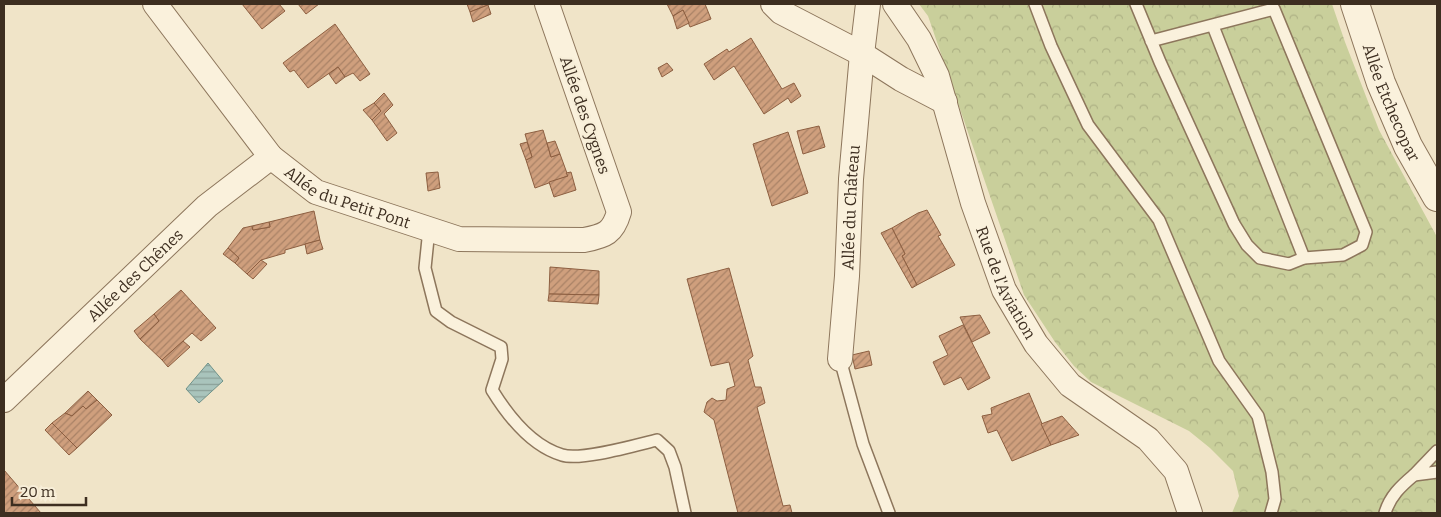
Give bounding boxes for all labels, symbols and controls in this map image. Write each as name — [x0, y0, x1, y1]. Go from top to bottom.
street label: Allée Etchecopar — [1359, 41, 1424, 165]
street label: Allée des Cygnes — [556, 54, 614, 176]
street label: Allée du Château — [838, 144, 863, 270]
street label: Allée du Petit Pont — [281, 162, 413, 232]
street label: Rue de l'Aviation — [973, 224, 1040, 342]
street label: Allée des Chênes — [83, 225, 187, 325]
scale bar — [12, 474, 86, 506]
text: 20 m — [20, 483, 56, 501]

